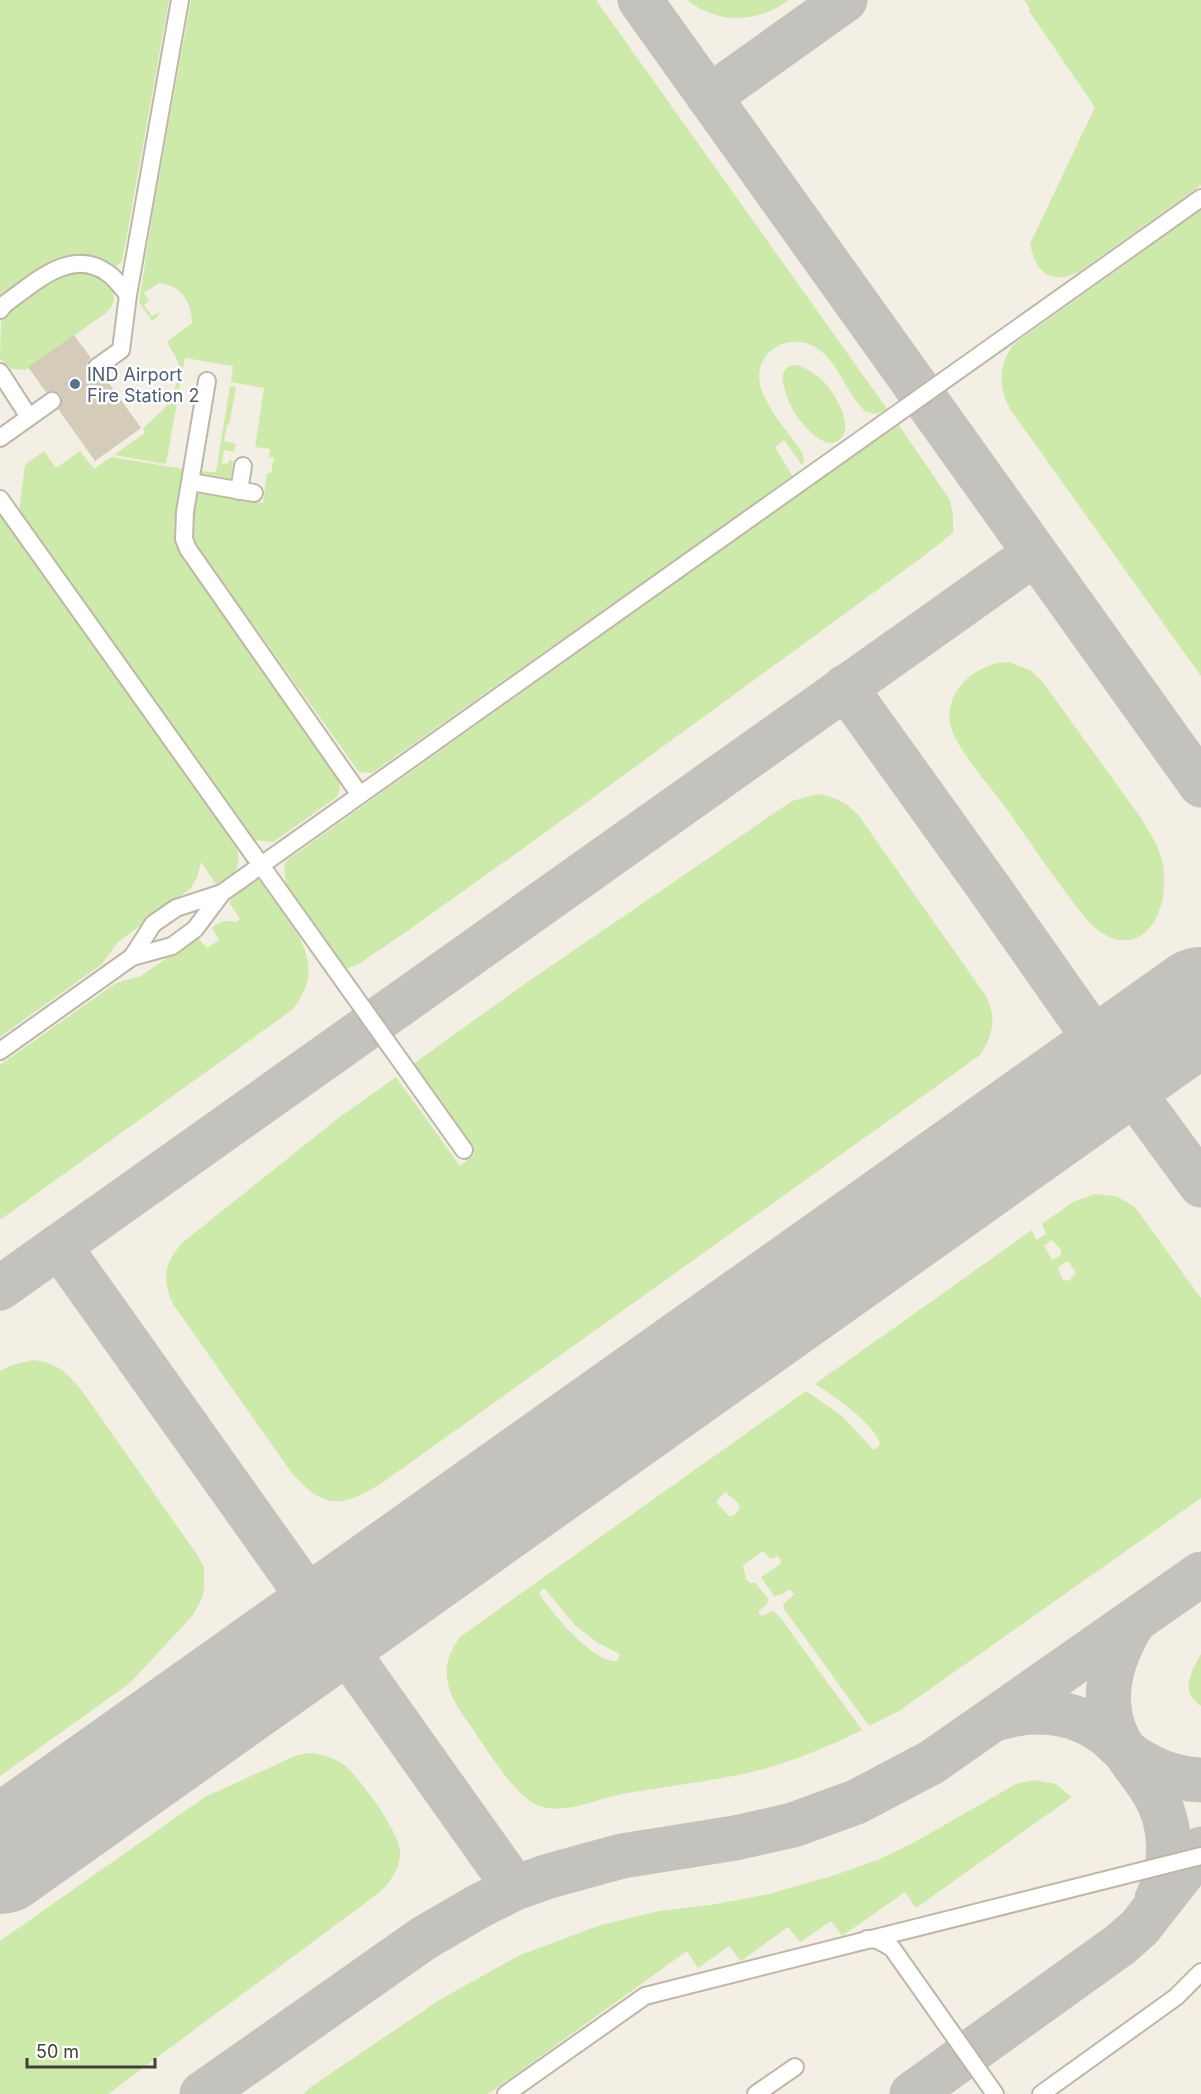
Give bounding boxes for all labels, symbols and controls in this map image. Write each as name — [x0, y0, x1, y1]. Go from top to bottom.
place label: IND Airport Fire Station 2 — [87, 364, 199, 406]
marker: IND Airport Fire Station 2 — [68, 377, 82, 391]
scale bar — [27, 2031, 154, 2069]
text: 50 m — [36, 2041, 79, 2062]

